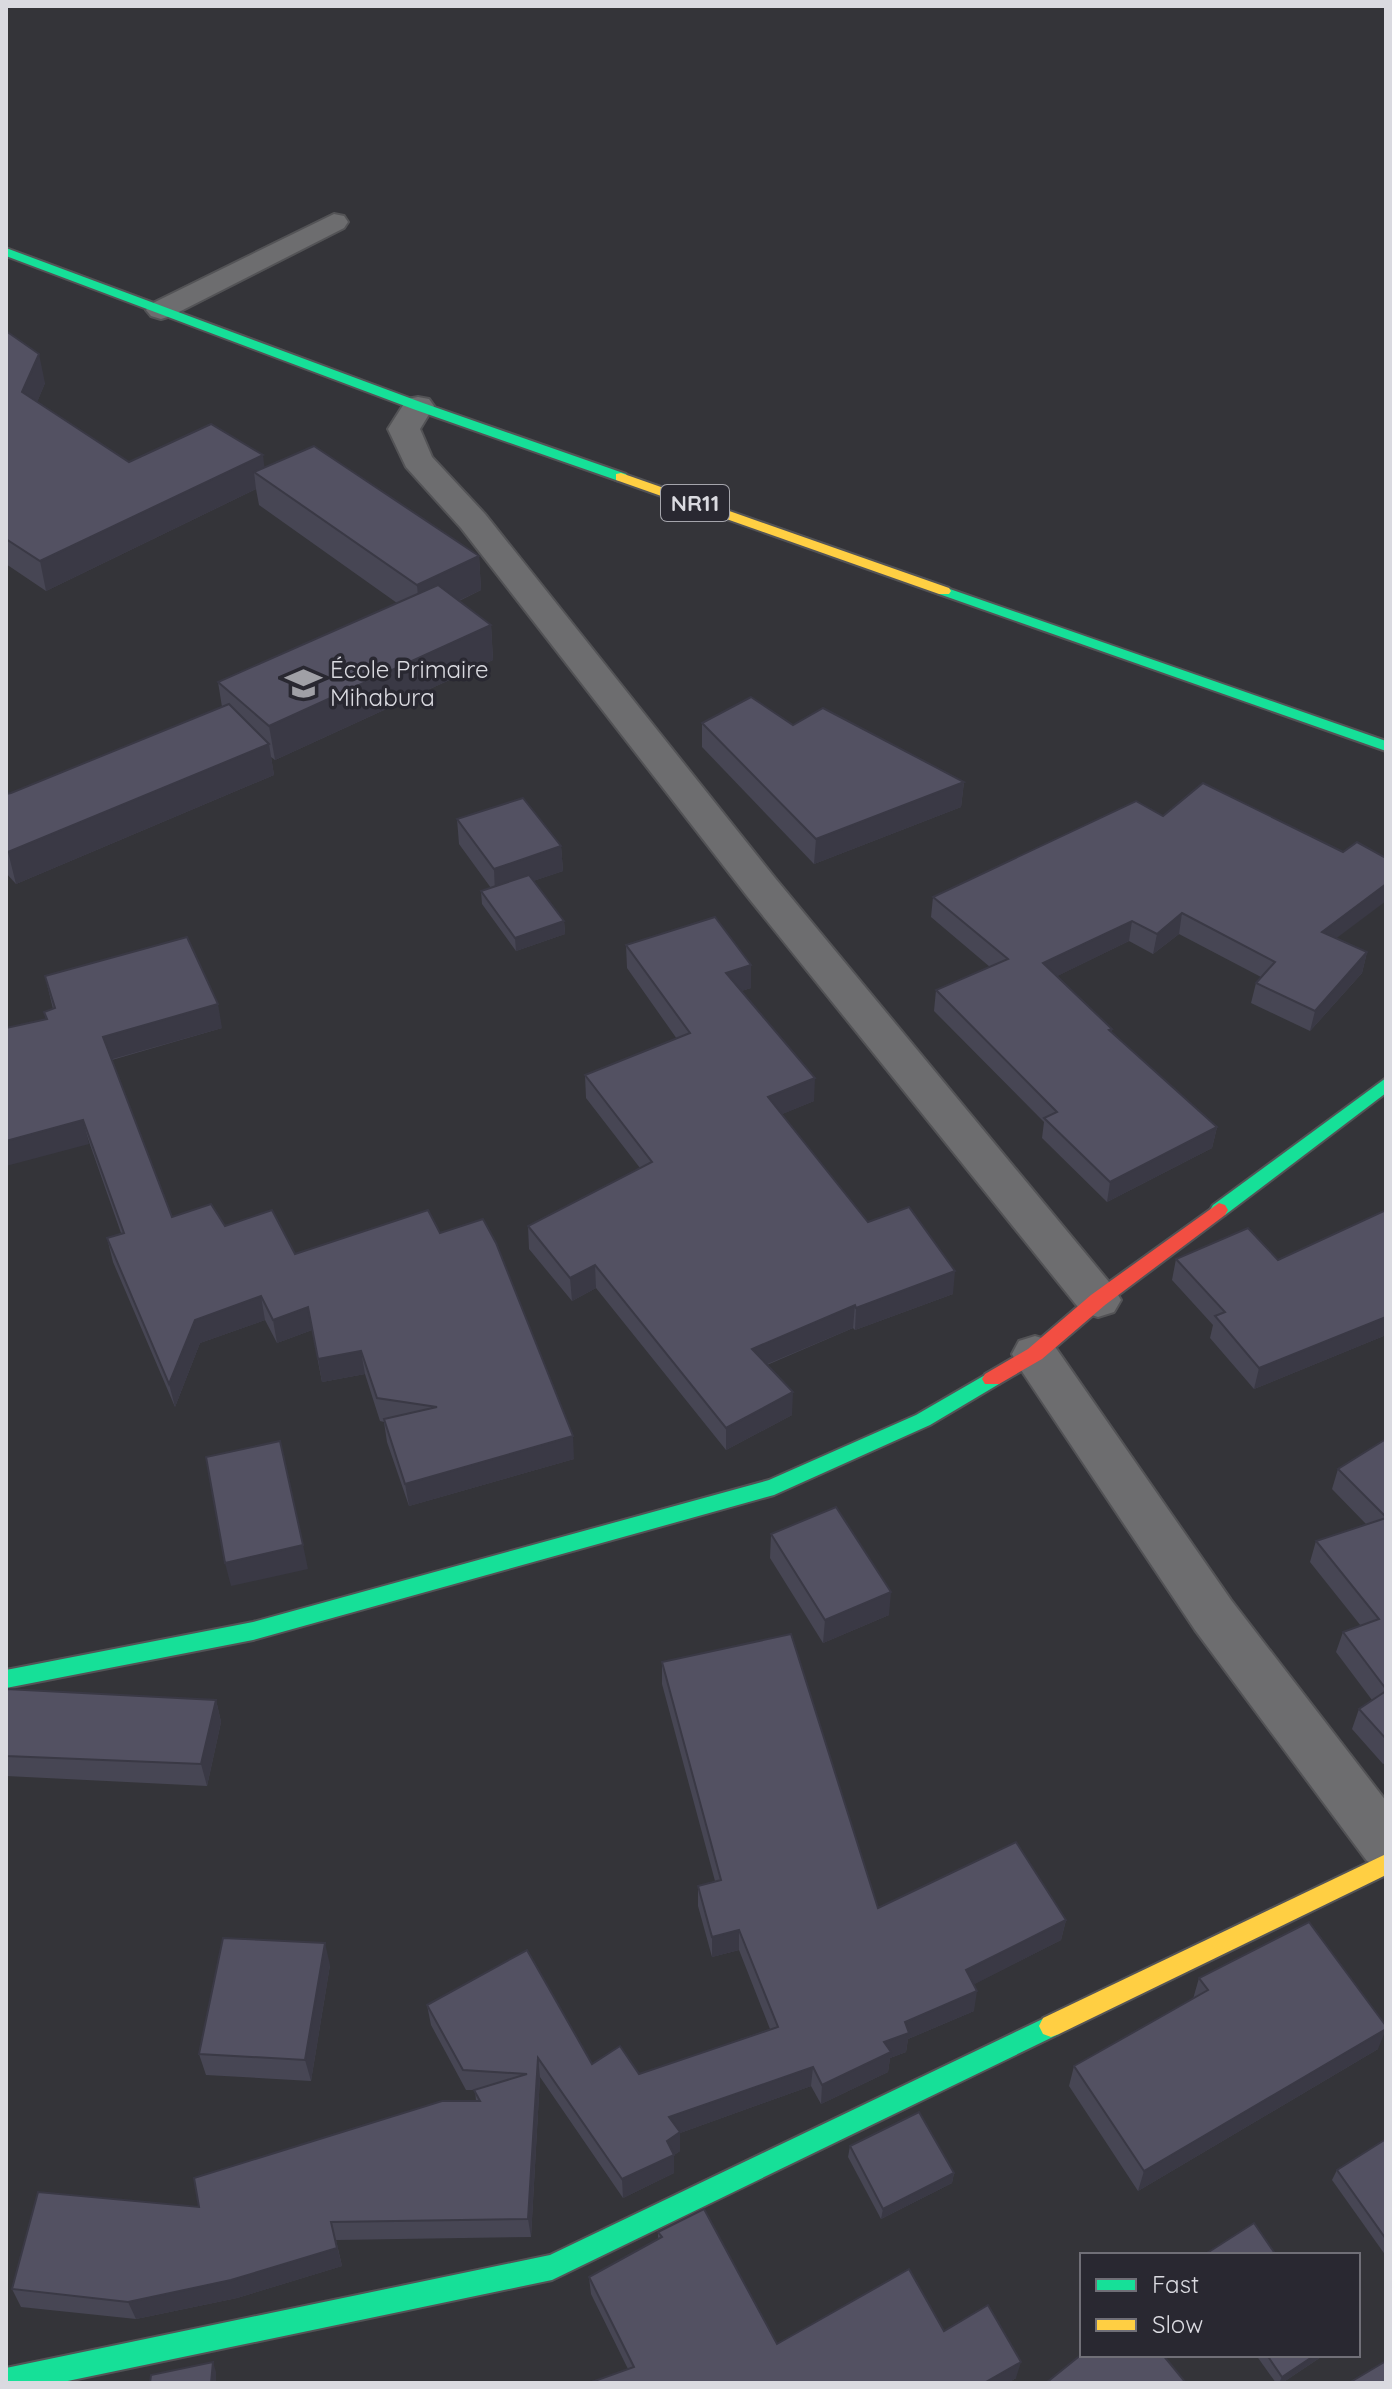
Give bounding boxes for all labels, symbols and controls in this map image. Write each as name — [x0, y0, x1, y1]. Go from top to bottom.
road number: NR11 — [661, 485, 729, 521]
place label: École Primaire Mihabura — [330, 654, 488, 712]
school or university icon: École Primaire Mihabura — [285, 665, 323, 703]
legend — [1080, 2253, 1360, 2357]
text: Fast — [1152, 2269, 1199, 2299]
text: Slow — [1152, 2309, 1203, 2339]

